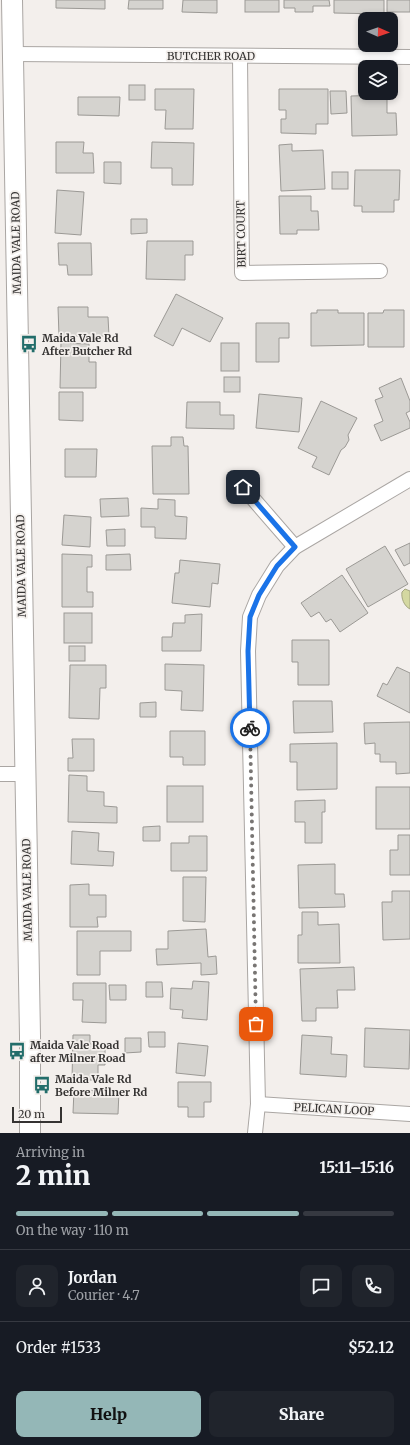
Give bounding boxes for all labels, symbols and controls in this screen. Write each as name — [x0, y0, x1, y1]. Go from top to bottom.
north arrow — [358, 12, 398, 52]
map controls — [358, 12, 398, 100]
street label: BUTCHER ROAD — [167, 49, 255, 63]
button: layers — [358, 60, 398, 100]
street label: MAIDA VALE ROAD — [8, 191, 24, 295]
street label: BIRT COURT — [233, 200, 249, 268]
place label: Maida Vale Rd After Butcher Rd — [41, 331, 132, 358]
bus stop icon: Maida Vale Rd After Butcher Rd — [19, 334, 39, 354]
pin — [226, 470, 260, 504]
icon: home — [232, 476, 254, 498]
street label: MAIDA VALE ROAD — [13, 514, 29, 618]
courier — [230, 708, 270, 748]
icon: bike — [239, 717, 261, 739]
street label: MAIDA VALE ROAD — [19, 838, 35, 942]
pin — [239, 1007, 273, 1041]
icon: bag — [245, 1013, 267, 1035]
place label: Maida Vale Road after Milner Road — [30, 1038, 126, 1065]
bus stop icon: Maida Vale Road after Milner Road — [7, 1041, 27, 1061]
place label: Maida Vale Rd Before Milner Rd — [55, 1072, 148, 1099]
bus stop icon: Maida Vale Rd Before Milner Rd — [32, 1075, 52, 1095]
street label: PELICAN LOOP — [293, 1100, 375, 1118]
scale bar — [12, 1105, 62, 1124]
text: 20 m — [18, 1107, 45, 1121]
text: Arriving in — [16, 1144, 85, 1161]
text: 15:11–15:16 — [319, 1158, 394, 1177]
text: 2 min — [16, 1159, 90, 1192]
text: On the way · 110 m — [16, 1222, 129, 1239]
button: person — [16, 1265, 58, 1307]
button: chat — [300, 1265, 342, 1307]
button: phone — [352, 1265, 394, 1307]
text: Jordan — [68, 1268, 117, 1287]
text: Courier · 4.7 — [68, 1287, 140, 1304]
text: Order #1533 — [16, 1338, 101, 1357]
text: $52.12 — [348, 1338, 394, 1357]
button: Help — [16, 1391, 201, 1437]
button: Share — [209, 1391, 394, 1437]

